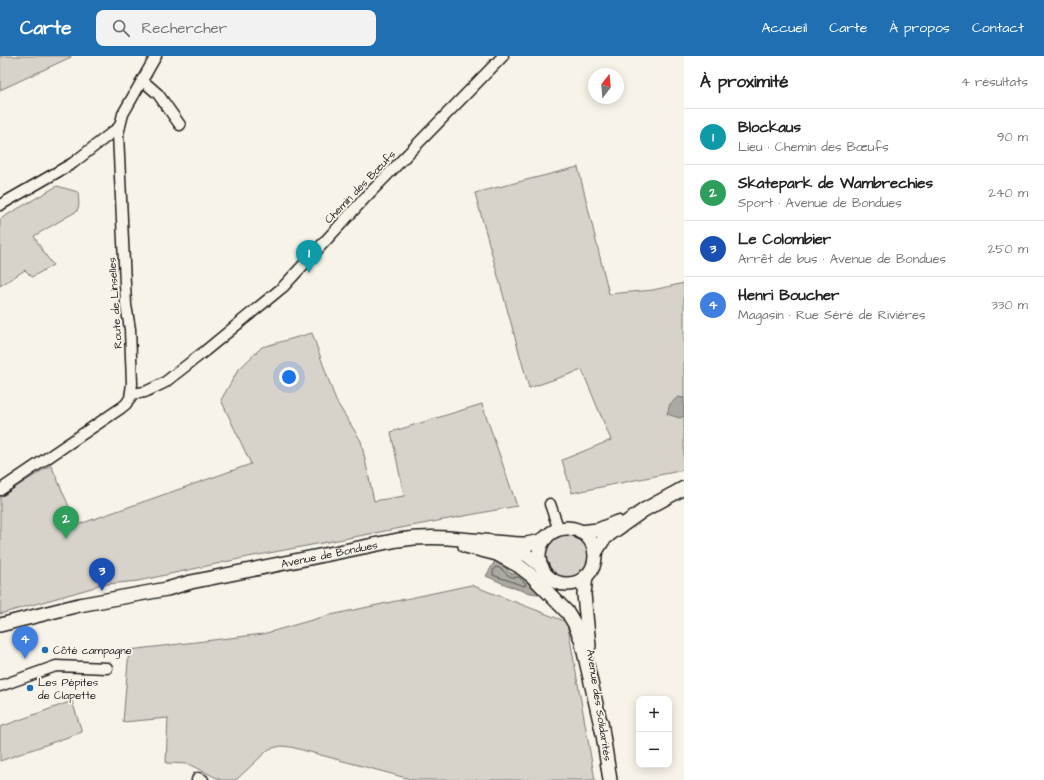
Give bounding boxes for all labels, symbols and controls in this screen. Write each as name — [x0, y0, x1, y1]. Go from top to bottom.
search box — [96, 10, 376, 46]
text: Carte — [20, 15, 72, 42]
icon: search — [110, 17, 132, 39]
text: Rechercher — [142, 18, 227, 39]
text: Accueil — [762, 18, 807, 38]
text: Carte — [829, 18, 867, 38]
text: À propos — [889, 18, 950, 38]
text: Contact — [972, 18, 1024, 38]
north arrow — [588, 68, 624, 104]
text: À proximité — [700, 70, 789, 94]
text: 4 résultats — [961, 73, 1028, 91]
text: Blockaus — [738, 117, 801, 138]
text: 1 — [712, 128, 714, 146]
text: 90 m — [997, 128, 1028, 146]
text: Lieu · Chemin des Bœufs — [738, 138, 889, 156]
street label: Chemin des Bœufs — [321, 147, 399, 227]
text: Skatepark de Wambrechies — [738, 173, 933, 194]
text: 2 — [709, 184, 717, 202]
text: 240 m — [988, 184, 1028, 202]
text: Sport · Avenue de Bondues — [738, 194, 902, 212]
text: Le Colombier — [738, 229, 831, 250]
pin: 1 — [296, 240, 322, 273]
text: 3 — [710, 240, 716, 258]
text: 250 m — [988, 240, 1028, 258]
text: Arrêt de bus · Avenue de Bondues — [738, 250, 946, 268]
street label: Route de Linselles — [104, 256, 126, 349]
text: Henri Boucher — [738, 285, 839, 306]
text: 4 — [709, 296, 717, 314]
text: 330 m — [991, 296, 1028, 314]
text: Magasin · Rue Séré de Rivières — [738, 306, 925, 324]
your location — [279, 367, 299, 387]
pin: 2 — [53, 506, 79, 539]
street label: Avenue de Bondues — [280, 537, 379, 571]
pin: 3 — [89, 558, 115, 591]
pin: 4 — [12, 626, 38, 659]
place label: Côté campagne — [53, 643, 132, 659]
marker: Côté campagne — [40, 645, 50, 655]
street label: Avenue des Solidarités — [583, 648, 615, 763]
place label: Les Pépites de Clapette — [38, 675, 99, 703]
marker: Les Pépites de Clapette — [25, 683, 35, 693]
map controls — [636, 696, 672, 768]
button: + — [636, 696, 672, 732]
button: − — [636, 732, 672, 768]

